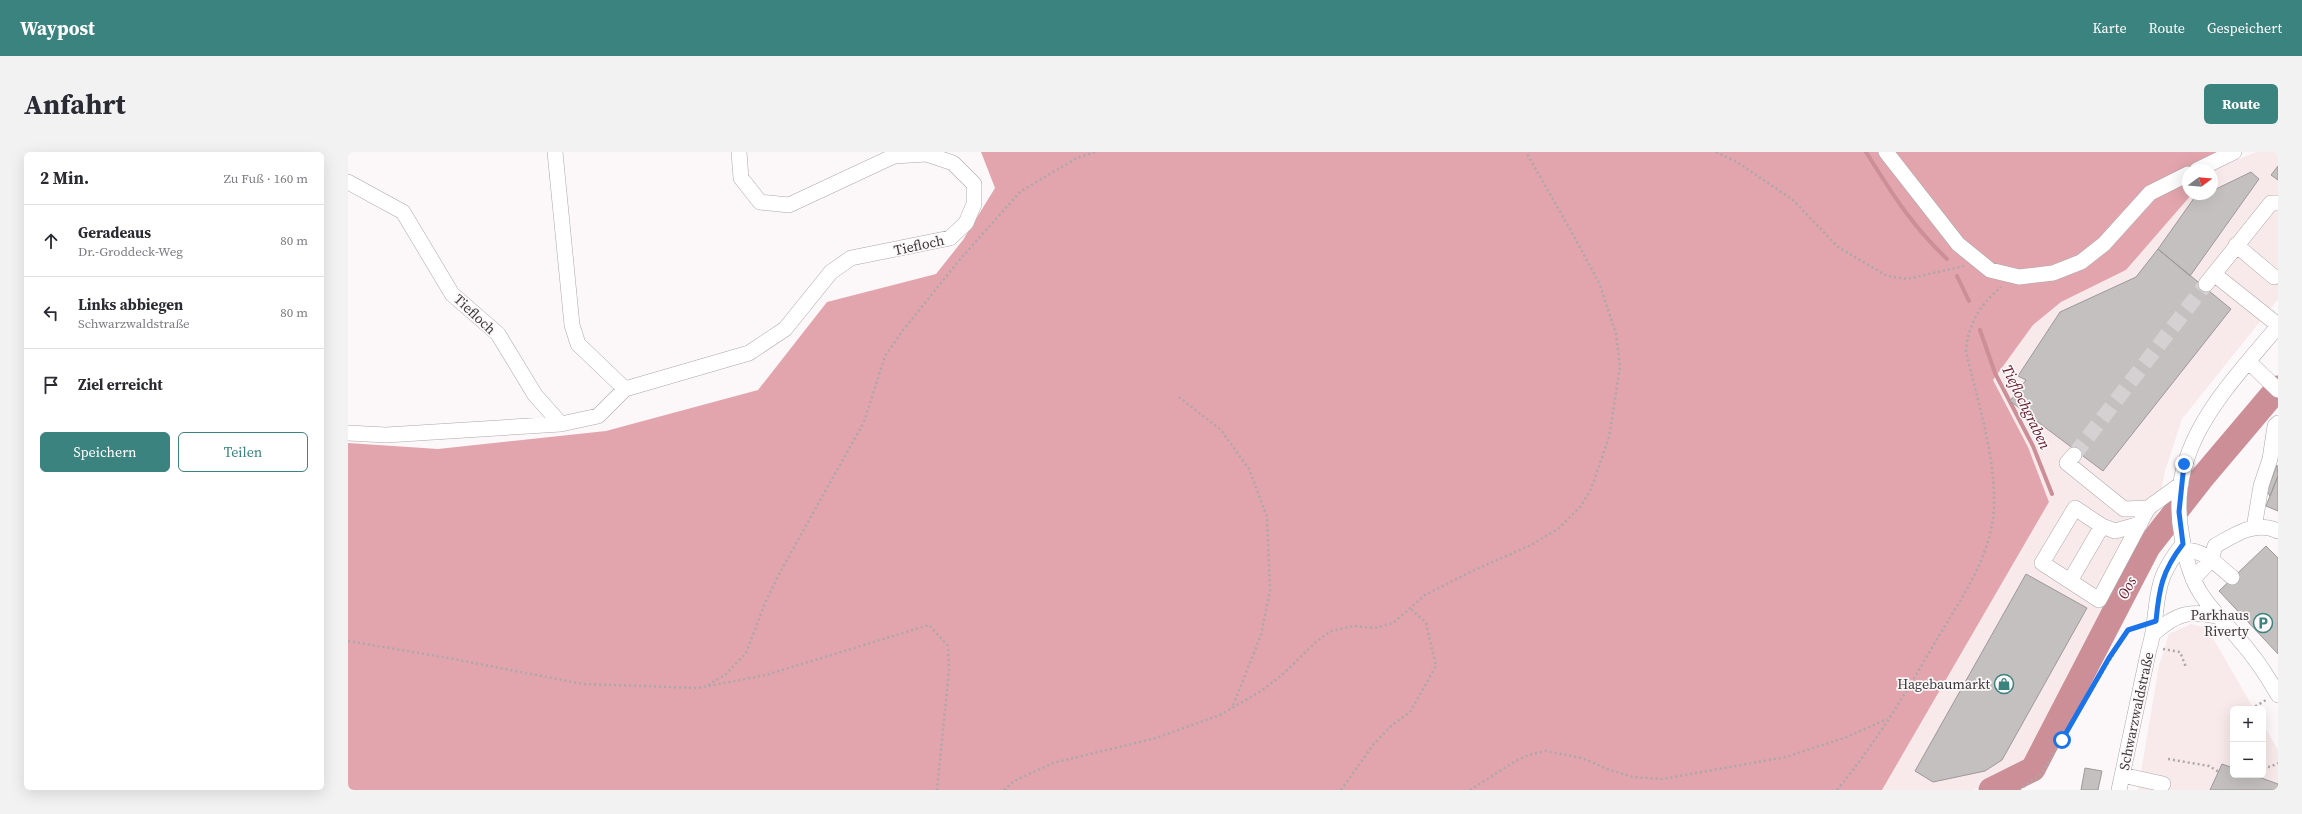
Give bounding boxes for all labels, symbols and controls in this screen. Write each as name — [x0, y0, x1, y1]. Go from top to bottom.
text: Waypost — [20, 15, 95, 41]
text: Karte — [2092, 18, 2127, 38]
text: Route — [2149, 18, 2185, 38]
text: Gespeichert — [2207, 18, 2282, 38]
button: Route — [2204, 84, 2278, 124]
text: Anfahrt — [24, 85, 126, 123]
north arrow — [2182, 164, 2218, 200]
text: 2 Min. — [40, 166, 89, 190]
text: Zu Fuß · 160 m — [224, 170, 308, 187]
text: Geradeaus — [78, 222, 151, 243]
icon: ahead — [40, 230, 62, 252]
street label: Tiefloch — [892, 230, 946, 260]
text: 80 m — [280, 232, 308, 249]
text: Dr.-Groddeck-Weg — [78, 243, 183, 260]
street label: Tiefloch — [450, 289, 500, 339]
text: Links abbiegen — [78, 294, 183, 315]
icon: left — [40, 302, 62, 324]
text: 80 m — [280, 304, 308, 321]
text: Schwarzwaldstraße — [78, 315, 190, 332]
water label: Tieflochgraben — [1997, 361, 2056, 453]
icon: arrive — [40, 374, 62, 396]
text: Ziel erreicht — [78, 374, 163, 395]
button: Speichern — [40, 432, 170, 472]
button: Teilen — [178, 432, 308, 472]
route end — [2175, 455, 2193, 473]
water label: Oos — [2112, 572, 2141, 603]
place label: Parkhaus Riverty — [2190, 605, 2250, 641]
parking icon: Parkhaus Riverty — [2252, 612, 2274, 634]
street label: Schwarzwaldstraße — [2114, 650, 2158, 772]
shop icon: Hagebaumarkt — [1993, 673, 2015, 695]
place label: Hagebaumarkt — [1897, 674, 1990, 694]
map controls — [2230, 706, 2266, 778]
button: + — [2230, 706, 2266, 742]
route start — [2053, 731, 2071, 749]
button: − — [2230, 742, 2266, 778]

